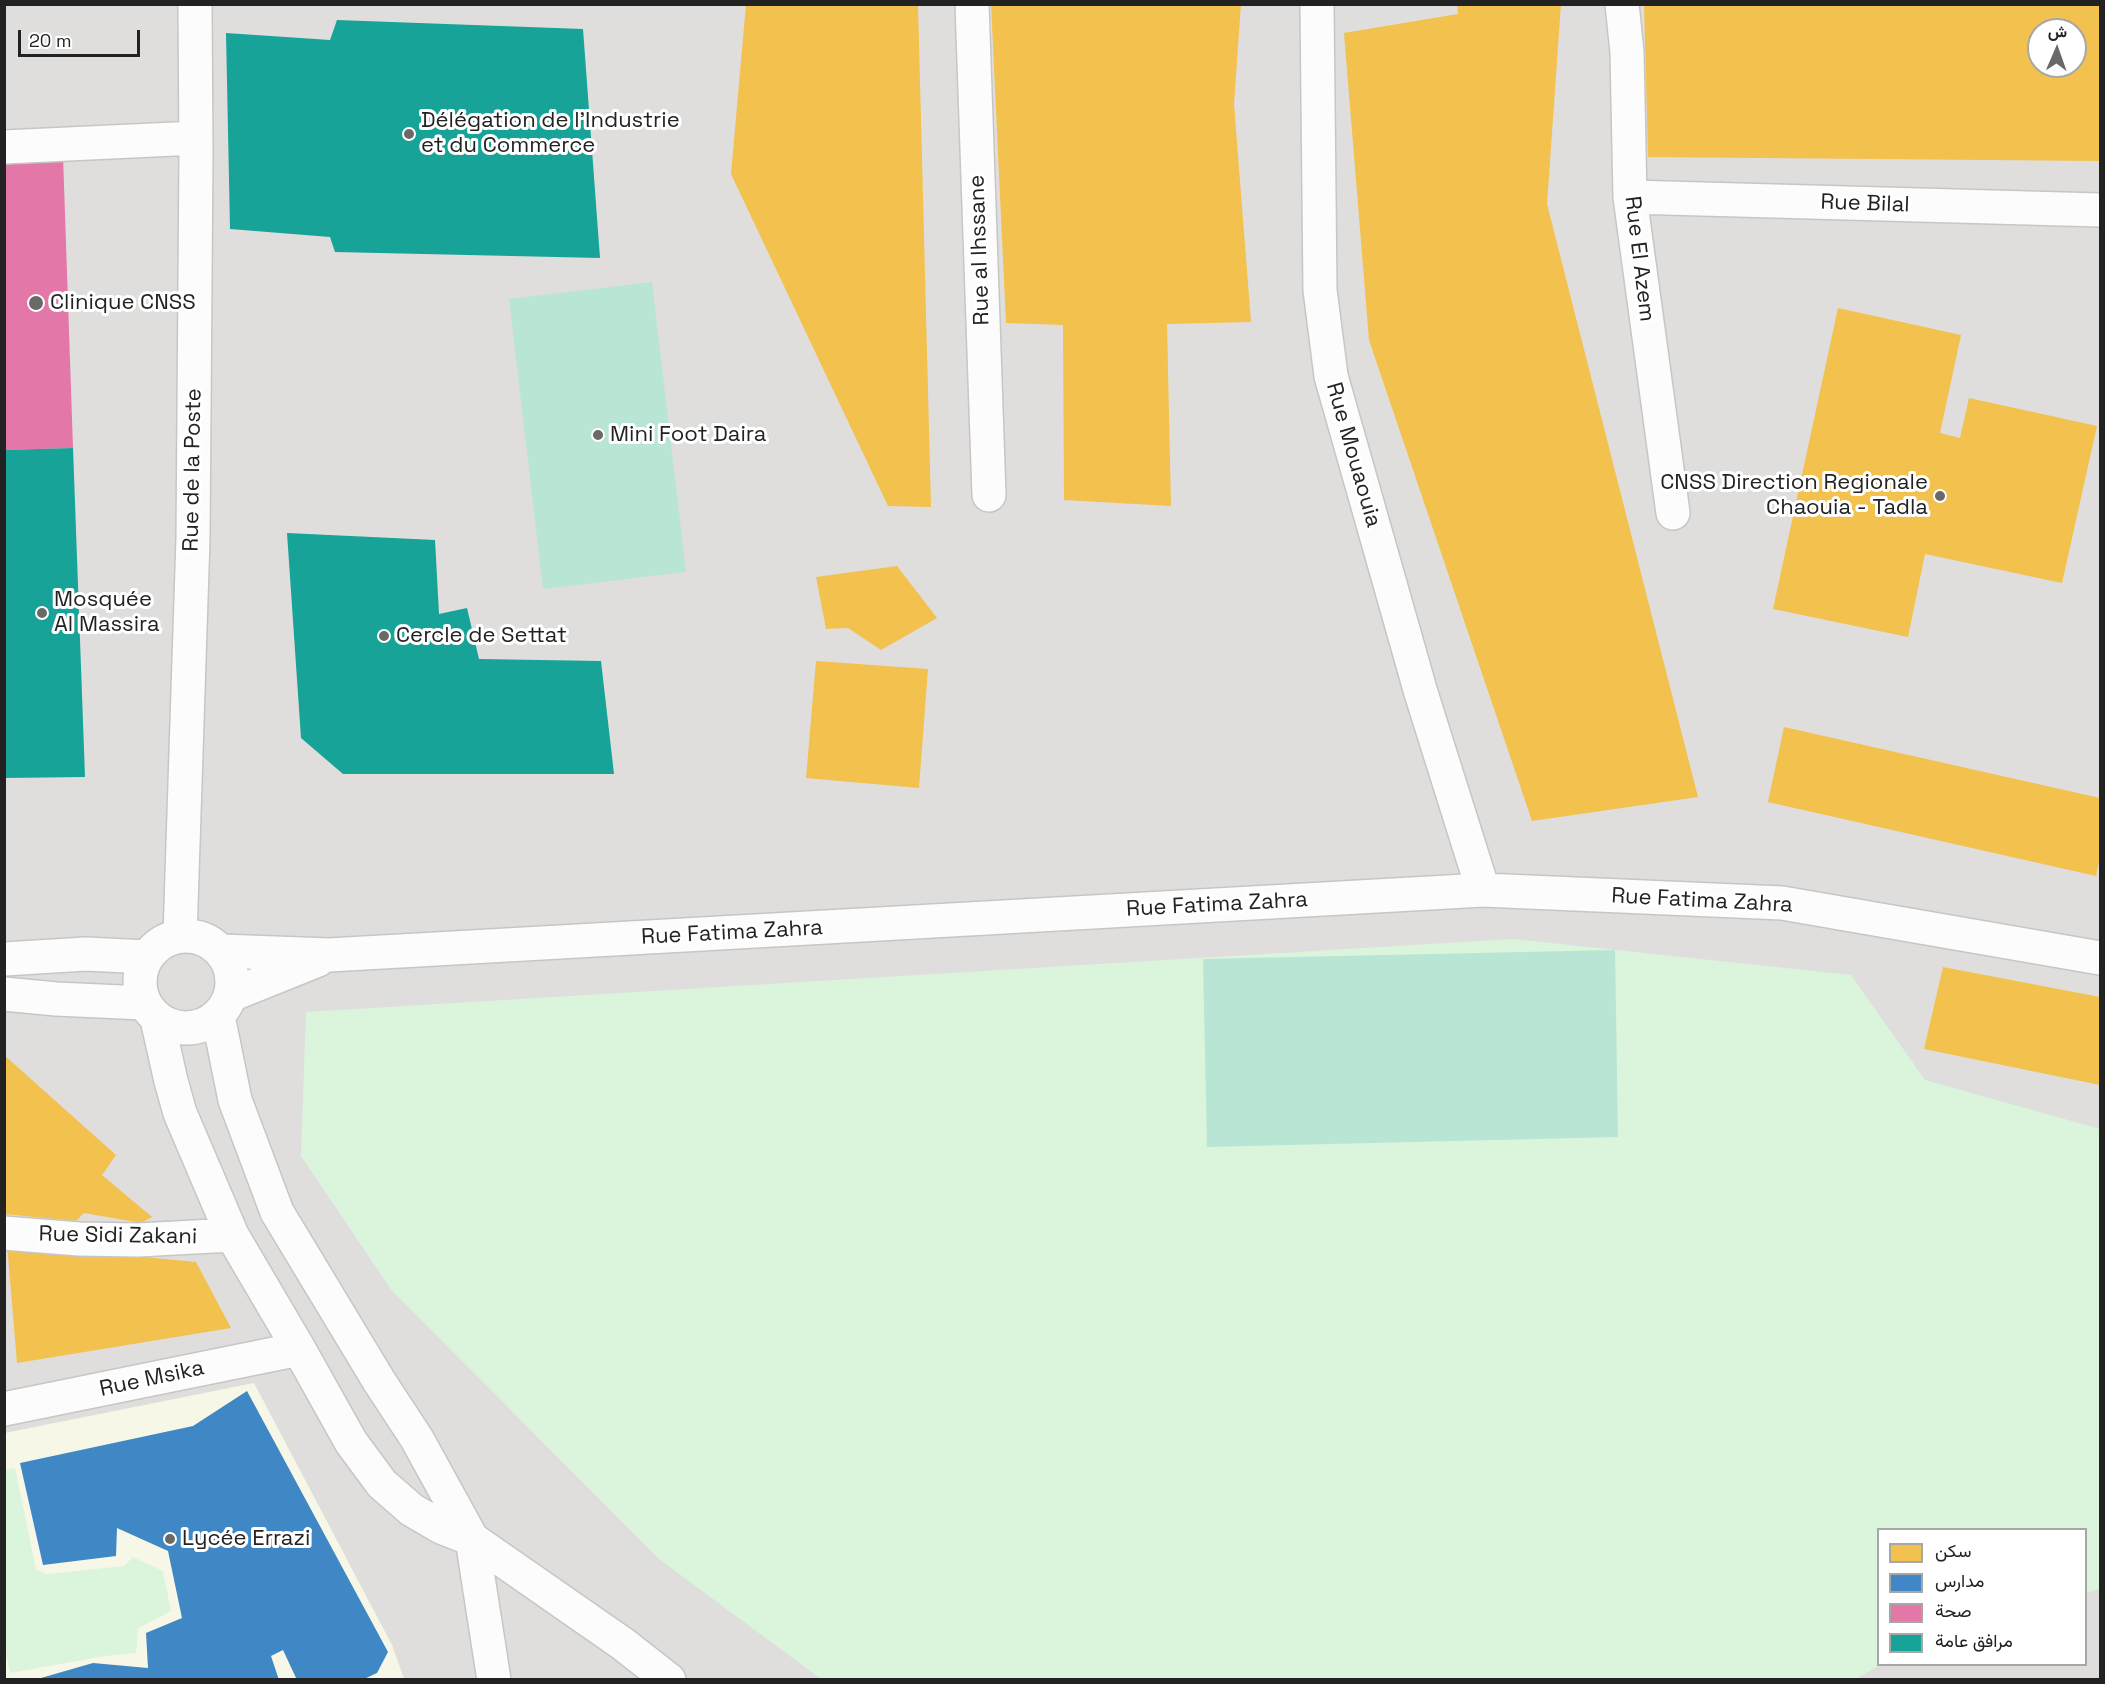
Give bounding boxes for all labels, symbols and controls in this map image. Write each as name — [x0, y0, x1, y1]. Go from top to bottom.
scale bar — [21, 18, 142, 56]
north arrow — [2027, 18, 2087, 78]
text: ش — [2048, 21, 2068, 42]
text: 20 m — [29, 29, 72, 52]
place label: Délégation de l'Industrie et du Commerce — [421, 108, 680, 160]
marker: Délégation de l'Industrie et du Commerce — [402, 127, 416, 141]
street label: Rue al Ihssane — [964, 174, 996, 326]
street label: Rue Bilal — [1820, 189, 1910, 219]
street label: Rue El Azem — [1618, 195, 1660, 323]
place label: Clinique CNSS — [50, 290, 196, 316]
marker: Clinique CNSS — [27, 294, 45, 312]
street label: Rue Mouaouia — [1320, 379, 1386, 531]
street label: Rue de la Poste — [178, 388, 208, 552]
place label: Mini Foot Daira — [610, 422, 766, 448]
marker: Mini Foot Daira — [591, 428, 605, 442]
place label: CNSS Direction Regionale Chaouia - Tadla — [1660, 470, 1928, 522]
marker: CNSS Direction Regionale Chaouia - Tadla — [1933, 489, 1947, 503]
place label: Mosquée Al Massira — [54, 587, 160, 638]
marker: Mosquée Al Massira — [35, 606, 49, 620]
place label: Cercle de Settat — [396, 623, 567, 649]
marker: Cercle de Settat — [377, 629, 391, 643]
street label: Rue Fatima Zahra — [1611, 883, 1793, 919]
street label: Rue Fatima Zahra — [1126, 887, 1308, 923]
street label: Rue Fatima Zahra — [641, 915, 823, 951]
street label: Rue Sidi Zakani — [38, 1221, 198, 1251]
street label: Rue Msika — [97, 1355, 207, 1403]
place label: Lycée Errazi — [182, 1526, 310, 1552]
legend — [1877, 1528, 2087, 1666]
marker: Lycée Errazi — [163, 1532, 177, 1546]
text: سكن — [1935, 1539, 1971, 1562]
text: مدارس — [1935, 1569, 1984, 1592]
text: صحة — [1935, 1599, 1972, 1622]
text: مرافق عامة — [1935, 1629, 2013, 1652]

